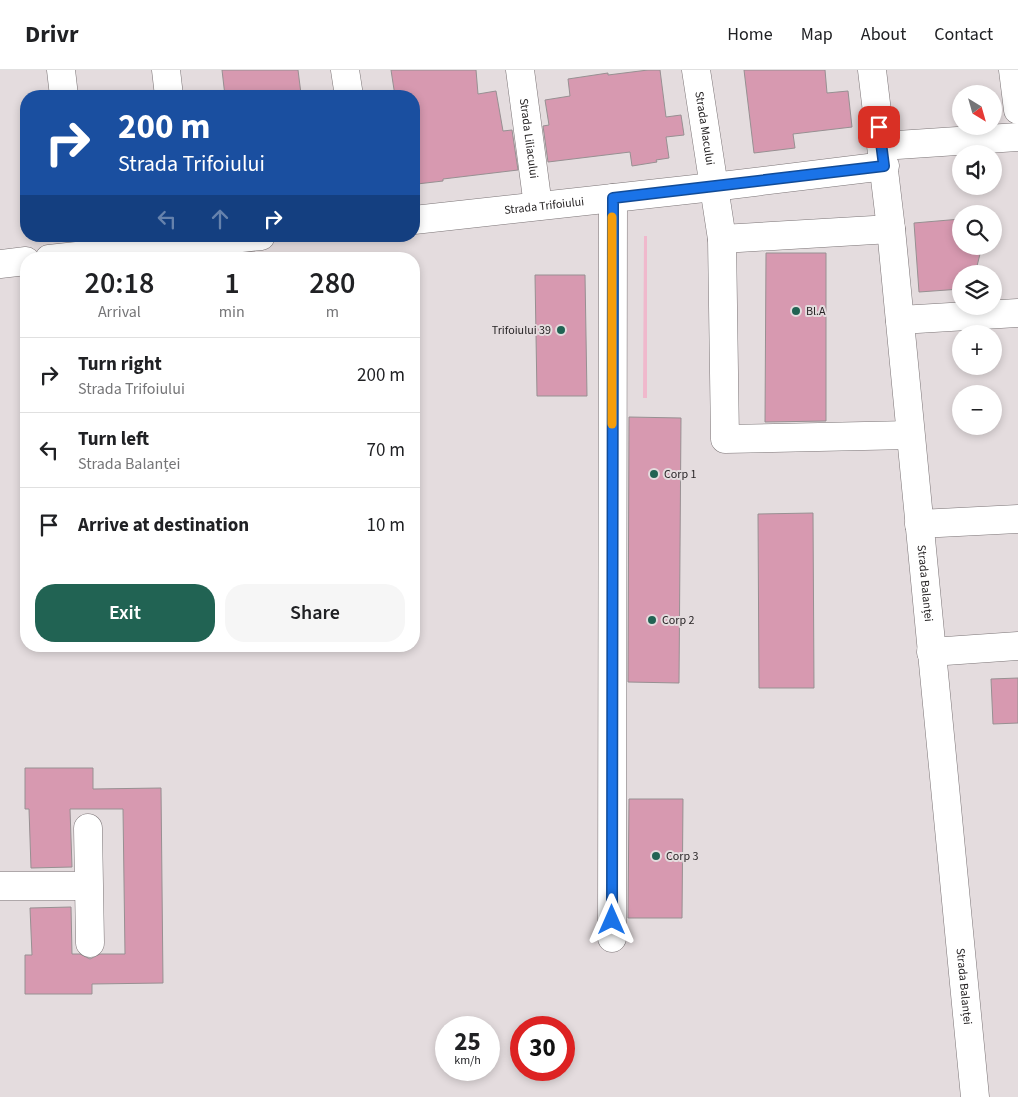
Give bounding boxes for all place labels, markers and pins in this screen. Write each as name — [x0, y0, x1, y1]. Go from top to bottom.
pin — [858, 106, 900, 148]
place label: Bl.A — [806, 303, 826, 320]
marker: Bl.A — [790, 305, 802, 317]
place label: Trifoiului 39 — [492, 322, 551, 339]
marker: Trifoiului 39 — [555, 324, 567, 336]
place label: Corp 1 — [664, 466, 697, 483]
marker: Corp 1 — [648, 468, 660, 480]
place label: Corp 2 — [662, 612, 695, 629]
marker: Corp 2 — [646, 614, 658, 626]
place label: Corp 3 — [666, 848, 699, 865]
marker: Corp 3 — [650, 850, 662, 862]

